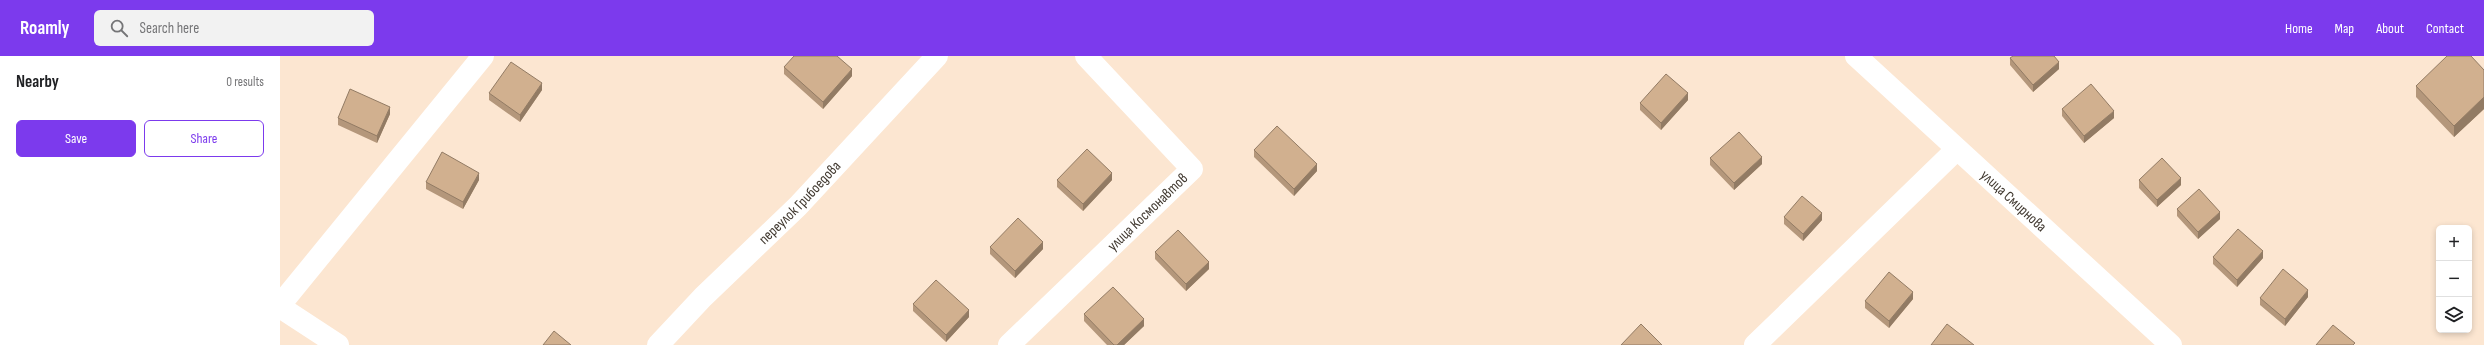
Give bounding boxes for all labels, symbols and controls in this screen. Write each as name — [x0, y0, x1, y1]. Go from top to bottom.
search box — [94, 10, 374, 46]
text: Roamly — [20, 17, 70, 40]
icon: search — [108, 17, 130, 39]
text: Search here — [140, 19, 199, 38]
text: Home — [2285, 20, 2313, 37]
text: Map — [2335, 20, 2354, 37]
text: About — [2376, 20, 2404, 37]
text: Contact — [2426, 20, 2464, 37]
text: Nearby — [16, 72, 59, 92]
text: 0 results — [226, 74, 264, 90]
button: Save — [16, 120, 136, 157]
button: Share — [144, 120, 264, 157]
street label: переулок Грибоедова — [755, 157, 845, 249]
street label: улица Смирнова — [1976, 166, 2051, 236]
street label: улица Космонавтов — [1103, 169, 1192, 255]
map controls — [2436, 225, 2472, 333]
button: + — [2436, 225, 2472, 261]
button: − — [2436, 261, 2472, 297]
button: layers — [2436, 297, 2472, 333]

